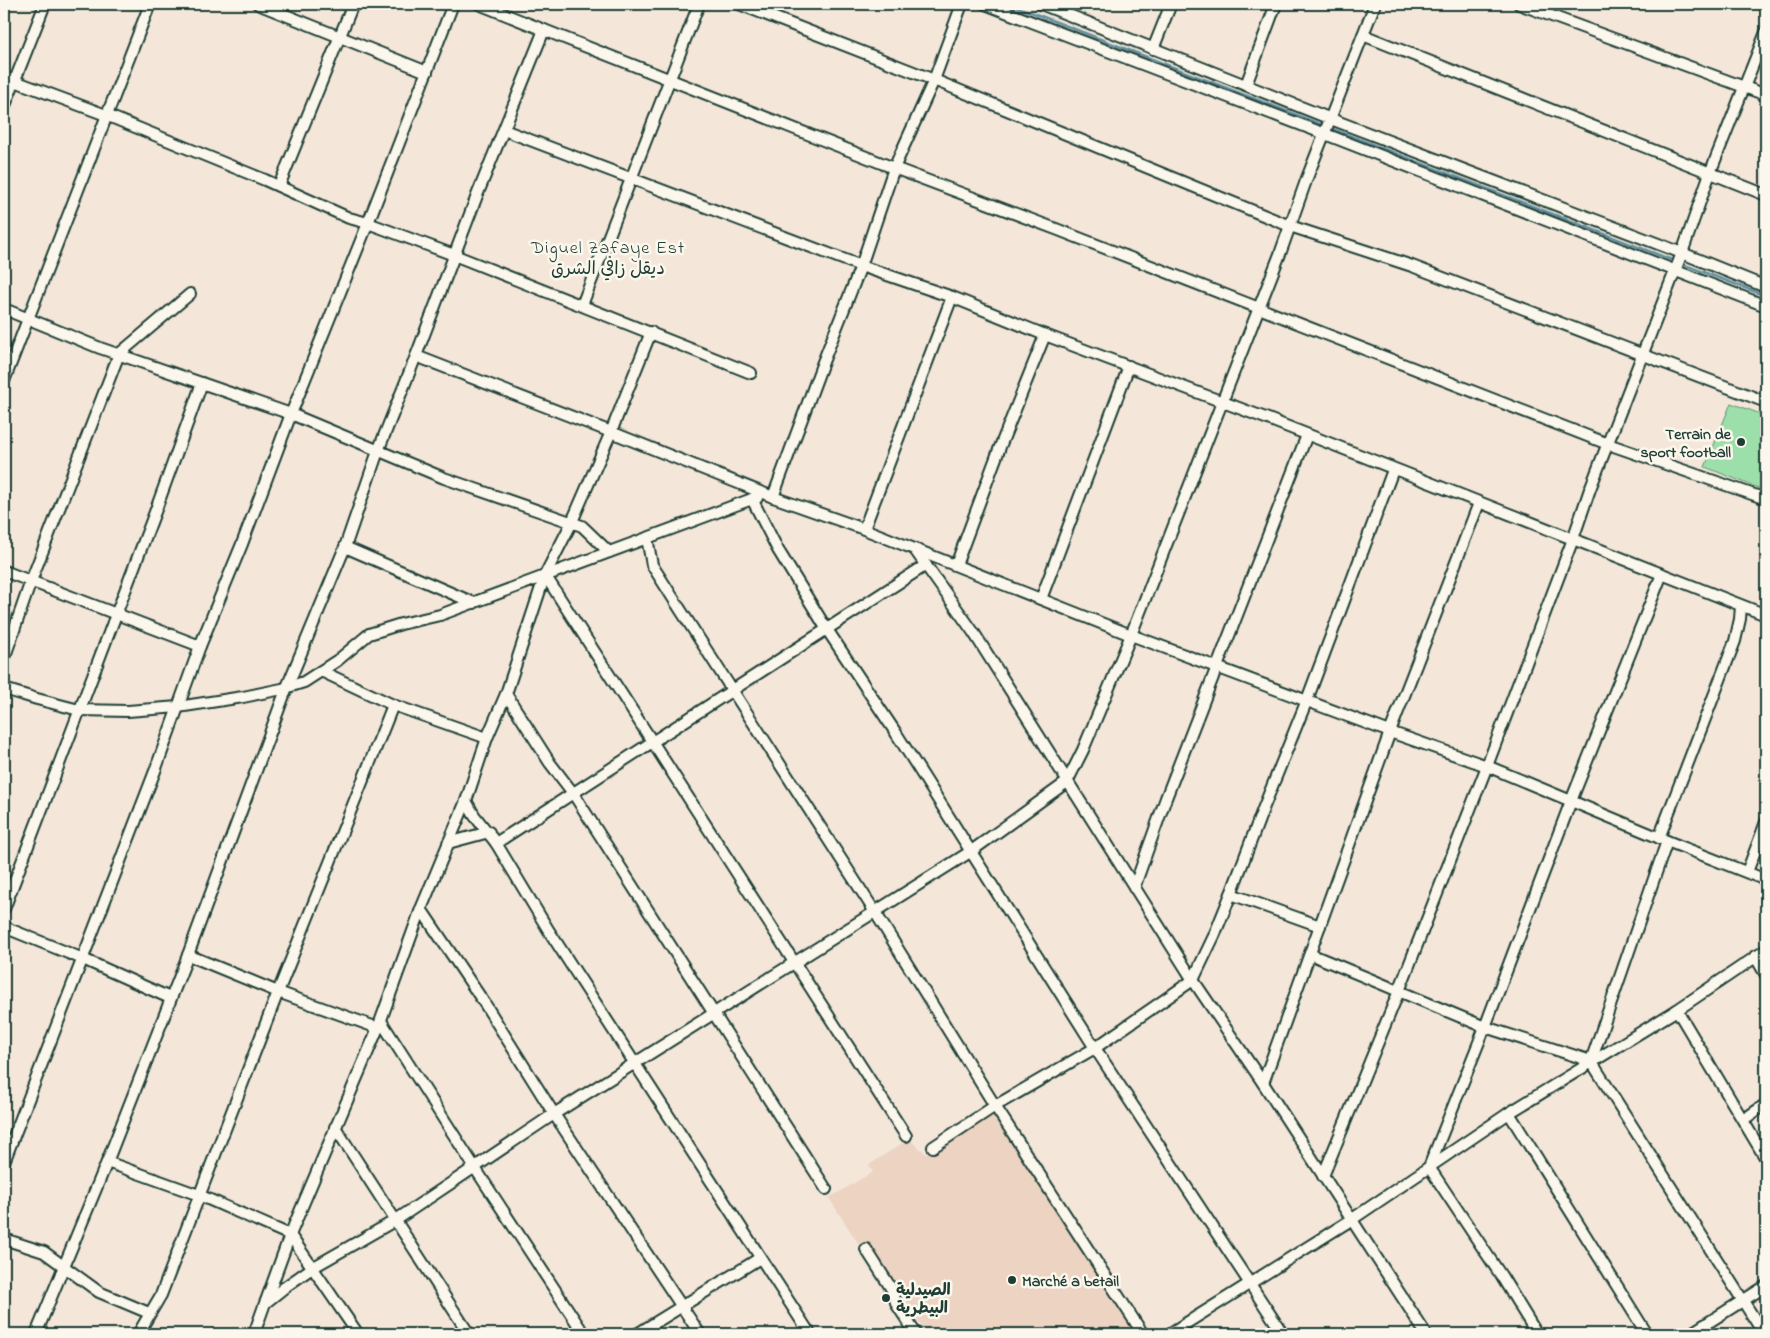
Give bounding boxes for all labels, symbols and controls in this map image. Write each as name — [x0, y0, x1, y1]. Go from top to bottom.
district label: Diguel Zafaye Est ديقل زافي الشرق — [530, 236, 685, 283]
place label: Terrain de sport football — [1641, 423, 1732, 465]
marker: Terrain de sport football — [1735, 436, 1747, 448]
place label: Marché a betail — [1022, 1270, 1119, 1294]
marker: Marché a betail — [1006, 1274, 1018, 1286]
place label: الصيدلية البيطرية — [896, 1279, 951, 1321]
marker: الصيدلية البيطرية — [880, 1292, 892, 1304]

